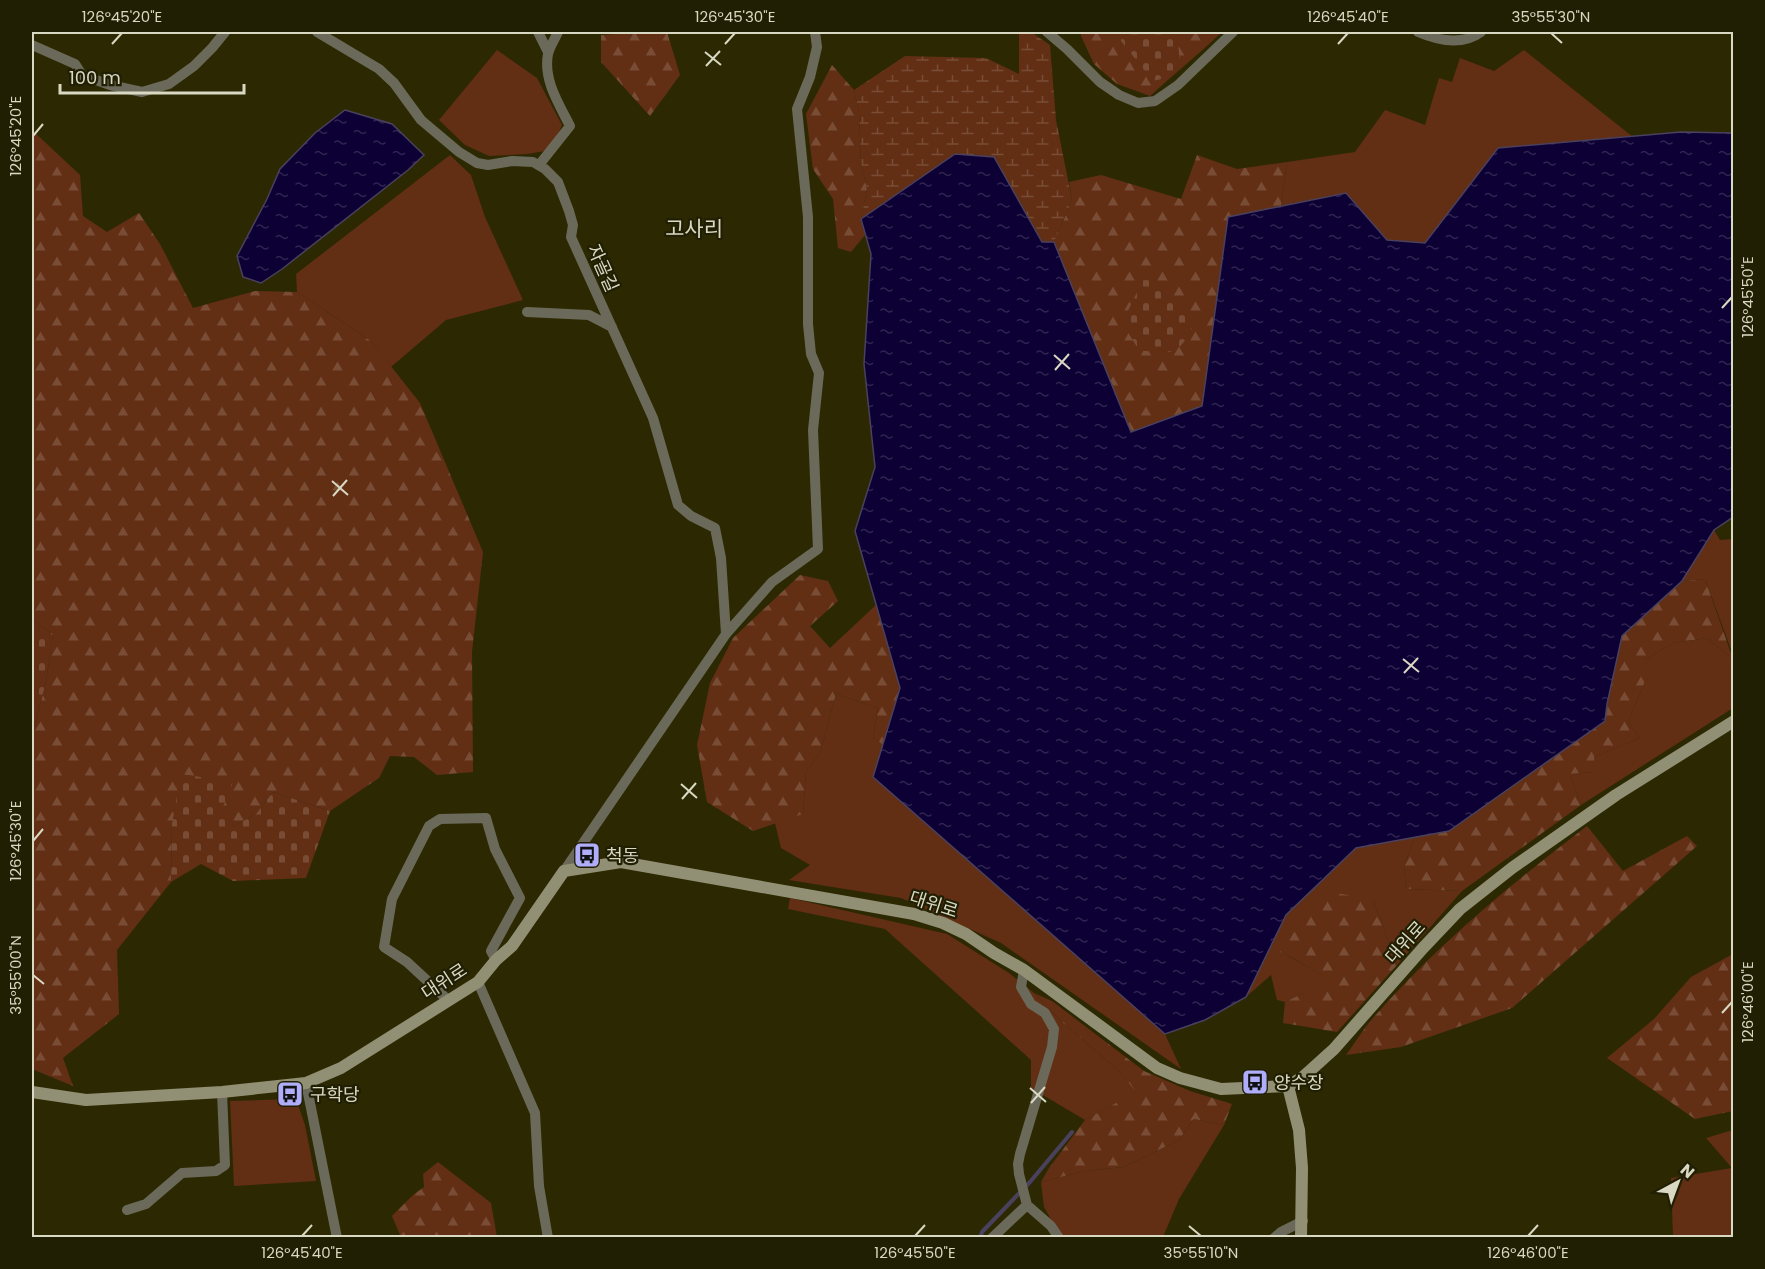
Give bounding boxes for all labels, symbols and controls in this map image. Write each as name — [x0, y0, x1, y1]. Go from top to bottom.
text: 126°45'20"E — [82, 6, 162, 27]
text: 126°45'30"E — [695, 6, 775, 27]
text: 126°45'40"E — [1307, 6, 1389, 27]
text: 35°55'30"N — [1512, 6, 1590, 27]
scale bar — [60, 57, 244, 95]
text: 100 m — [69, 65, 121, 90]
text: 126°45'20"E — [5, 96, 26, 176]
district label: 고사리 — [665, 214, 723, 243]
street label: 자골길 — [581, 240, 625, 296]
text: 126°45'50"E — [1737, 256, 1758, 338]
text: 126°45'30"E — [5, 801, 26, 881]
bus stop icon: 척동 — [572, 840, 602, 870]
place label: 척동 — [606, 843, 639, 868]
street label: 대위로 — [907, 884, 961, 924]
street label: 대위로 — [1379, 915, 1431, 969]
text: 35°55'00"N — [5, 935, 26, 1015]
street label: 대위로 — [416, 957, 472, 1005]
text: 126°46'00"E — [1737, 961, 1758, 1043]
bus stop icon: 양수장 — [1240, 1067, 1270, 1097]
place label: 양수장 — [1274, 1070, 1324, 1095]
bus stop icon: 구학당 — [275, 1079, 305, 1109]
place label: 구학당 — [310, 1082, 360, 1107]
north arrow — [1648, 1152, 1708, 1212]
text: N — [1675, 1158, 1700, 1184]
text: 126°45'40"E — [261, 1242, 343, 1263]
text: 126°45'50"E — [874, 1242, 956, 1263]
text: 35°55'10"N — [1164, 1242, 1238, 1263]
text: 126°46'00"E — [1487, 1242, 1569, 1263]

